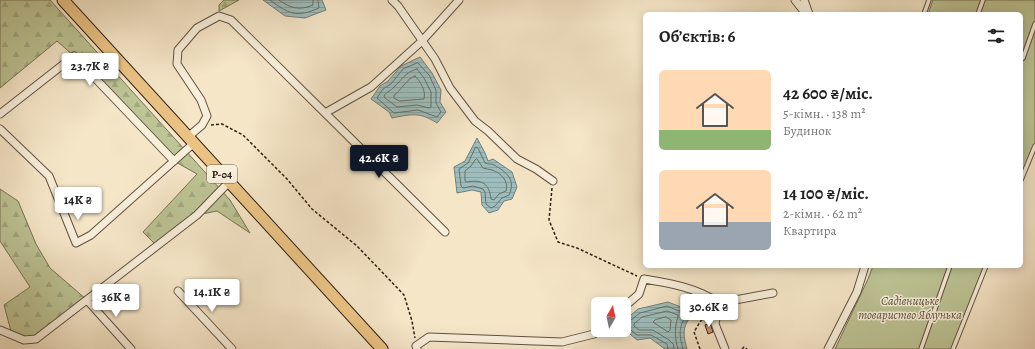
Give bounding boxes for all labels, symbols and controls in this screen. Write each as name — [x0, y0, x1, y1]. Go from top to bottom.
text: Об’єктів: 6 — [659, 25, 735, 48]
icon: filters — [985, 25, 1007, 47]
pin: 23.7K ₴ — [53, 53, 127, 87]
text: 23.7K ₴ — [71, 57, 109, 74]
text: 42 600 ₴/міс. — [783, 82, 873, 105]
icon: home — [691, 86, 739, 134]
text: 5-кімн. · 138 m² — [783, 105, 865, 122]
text: Будинок — [783, 122, 832, 139]
pin: 42.6K ₴ — [342, 145, 416, 179]
text: 42.6K ₴ — [359, 149, 399, 166]
road number: Р-04 — [207, 165, 237, 183]
text: 14 100 ₴/міс. — [783, 182, 869, 205]
icon: home — [691, 186, 739, 234]
pin: 14K ₴ — [50, 187, 106, 221]
text: 14K ₴ — [64, 191, 92, 208]
text: 2-кімн. · 62 m² — [783, 205, 862, 222]
text: Квартира — [783, 222, 837, 239]
pin: 14.1K ₴ — [175, 279, 249, 313]
text: 14.1K ₴ — [194, 283, 230, 300]
pin: 36K ₴ — [88, 284, 144, 318]
text: 36K ₴ — [101, 288, 131, 305]
park label: Садівницьке товариство Яблунька — [858, 293, 962, 323]
pin: 30.6K ₴ — [672, 294, 746, 328]
north arrow — [591, 297, 631, 337]
map controls — [591, 297, 631, 337]
text: 30.6K ₴ — [689, 298, 729, 315]

